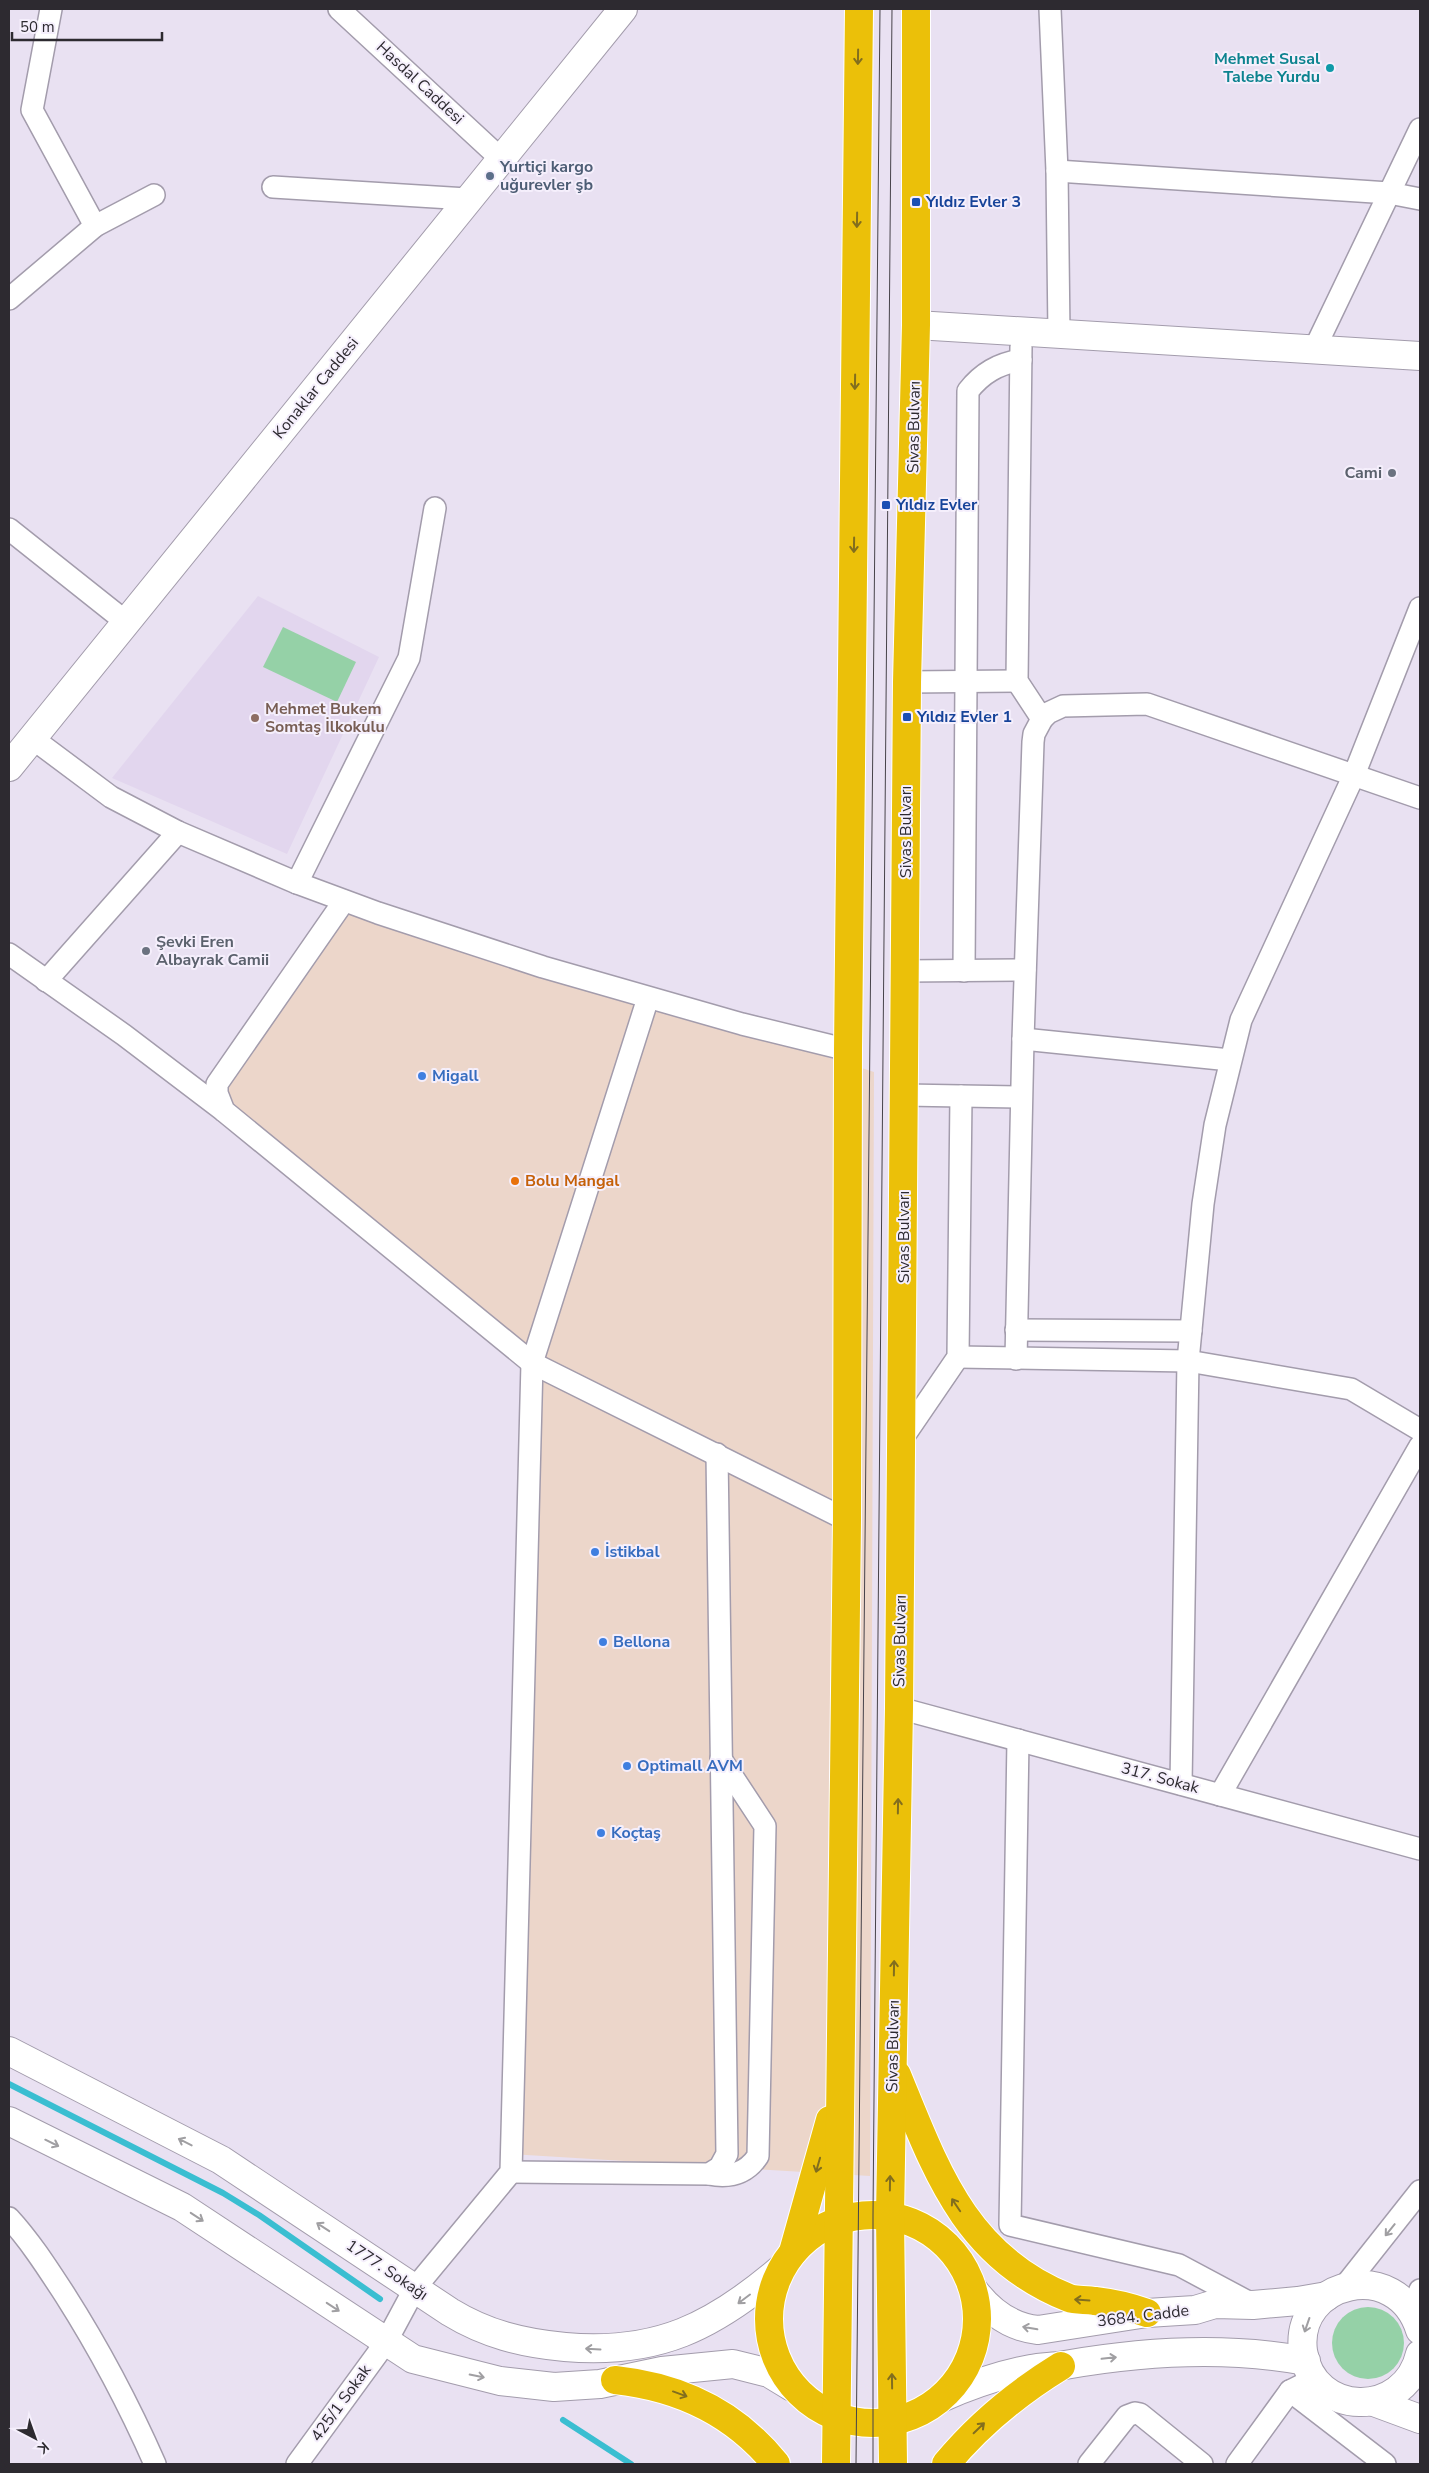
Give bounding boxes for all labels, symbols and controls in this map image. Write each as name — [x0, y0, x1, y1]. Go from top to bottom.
scale bar — [12, 10, 162, 42]
text: 50 m — [20, 17, 55, 37]
street label: Hasdal Caddesi — [371, 37, 469, 129]
place label: Mehmet Susal Talebe Yurdu — [1214, 48, 1320, 88]
one-way arrow — [853, 49, 863, 65]
marker: Mehmet Susal Talebe Yurdu — [1324, 62, 1336, 74]
place label: Yurtiçi kargo uğurevler şb — [499, 156, 593, 196]
marker: Yurtiçi kargo uğurevler şb — [484, 170, 496, 182]
place label: Yıldız Evler 3 — [925, 191, 1021, 213]
marker: Yıldız Evler 3 — [910, 196, 922, 208]
one-way arrow — [852, 212, 861, 228]
street label: Konaklar Caddesi — [268, 333, 364, 443]
one-way arrow — [850, 374, 860, 390]
street label: Sivas Bulvarı — [902, 381, 926, 473]
place label: Cami — [1345, 462, 1382, 484]
marker: Cami — [1386, 467, 1398, 479]
place label: Yıldız Evler — [895, 494, 978, 516]
marker: Yıldız Evler — [880, 499, 892, 511]
one-way arrow — [849, 536, 859, 553]
place label: Mehmet Bukem Somtaş İlkokulu — [265, 698, 385, 738]
place label: Yıldız Evler 1 — [916, 706, 1012, 728]
marker: Yıldız Evler 1 — [901, 711, 913, 723]
marker: Mehmet Bukem Somtaş İlkokulu — [249, 712, 261, 724]
street label: Sivas Bulvarı — [895, 786, 917, 878]
place label: Şevki Eren Albayrak Camii — [156, 931, 269, 971]
marker: Şevki Eren Albayrak Camii — [140, 945, 152, 957]
place label: Migall — [432, 1065, 479, 1087]
marker: Migall — [416, 1070, 428, 1082]
place label: Bolu Mangal — [525, 1170, 619, 1192]
marker: Bolu Mangal — [509, 1175, 521, 1187]
street label: Sivas Bulvarı — [893, 1191, 915, 1283]
place label: İstikbal — [605, 1541, 659, 1563]
marker: İstikbal — [589, 1546, 601, 1558]
street label: Sivas Bulvarı — [888, 1595, 912, 1687]
place label: Bellona — [613, 1631, 670, 1653]
marker: Bellona — [597, 1636, 609, 1648]
place label: Optimall AVM — [637, 1755, 743, 1777]
street label: 317. Sokak — [1119, 1757, 1202, 1799]
marker: Optimall AVM — [621, 1760, 633, 1772]
one-way arrow — [893, 1798, 902, 1814]
place label: Koçtaş — [611, 1822, 661, 1844]
marker: Koçtaş — [595, 1827, 607, 1839]
one-way arrow — [890, 1960, 899, 1976]
street label: Sivas Bulvarı — [881, 2000, 905, 2092]
one-way arrow — [178, 2137, 193, 2146]
one-way arrow — [45, 2138, 60, 2148]
one-way arrow — [812, 2157, 822, 2173]
one-way arrow — [885, 2175, 895, 2192]
one-way arrow — [951, 2198, 961, 2212]
one-way arrow — [190, 2212, 204, 2222]
one-way arrow — [316, 2222, 330, 2233]
one-way arrow — [1384, 2223, 1395, 2236]
street label: 1777. Sokağı — [342, 2234, 432, 2306]
one-way arrow — [737, 2294, 751, 2304]
one-way arrow — [1075, 2295, 1091, 2304]
street label: 3684. Cadde — [1096, 2299, 1190, 2333]
one-way arrow — [325, 2302, 339, 2312]
one-way arrow — [1302, 2317, 1311, 2332]
one-way arrow — [1022, 2323, 1038, 2333]
one-way arrow — [585, 2344, 601, 2353]
one-way arrow — [1101, 2353, 1117, 2363]
street label: 425/1 Sokak — [306, 2359, 377, 2446]
one-way arrow — [469, 2372, 485, 2381]
one-way arrow — [887, 2373, 897, 2389]
one-way arrow — [672, 2390, 687, 2399]
north arrow — [10, 2413, 60, 2463]
one-way arrow — [972, 2422, 985, 2434]
text: K — [33, 2437, 53, 2458]

